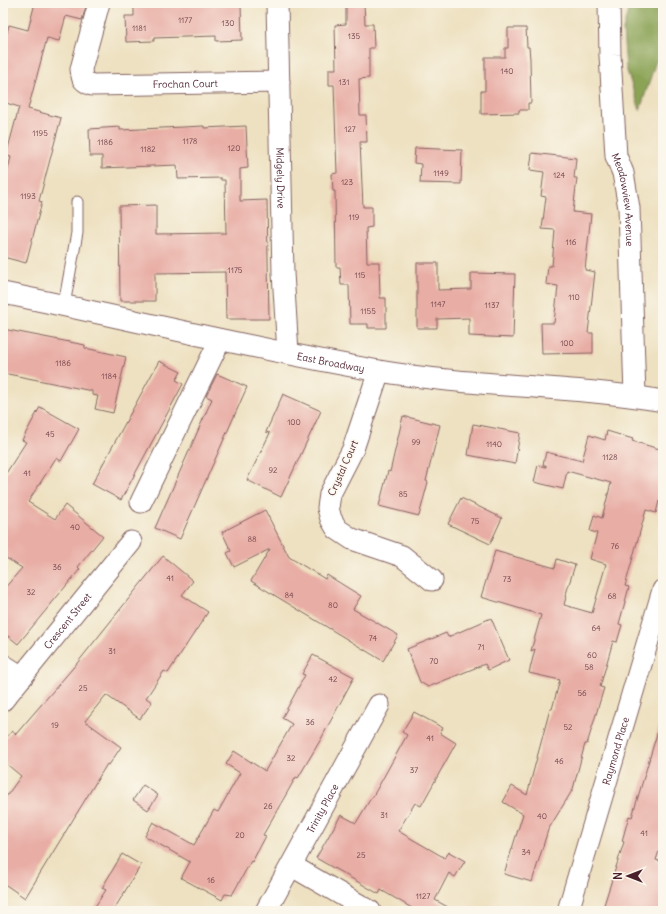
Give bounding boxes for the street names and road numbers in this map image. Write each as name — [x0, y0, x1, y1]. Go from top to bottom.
street label: Frochan Court — [153, 76, 219, 91]
street label: Midgely Drive — [274, 147, 288, 209]
street label: Meadowview Avenue — [609, 151, 637, 247]
street label: East Broadway — [296, 349, 366, 375]
street label: Crystal Court — [325, 437, 361, 498]
street label: Crescent Street — [41, 589, 94, 652]
street label: Raymond Place — [599, 715, 632, 786]
street label: Trinity Place — [303, 781, 341, 836]

